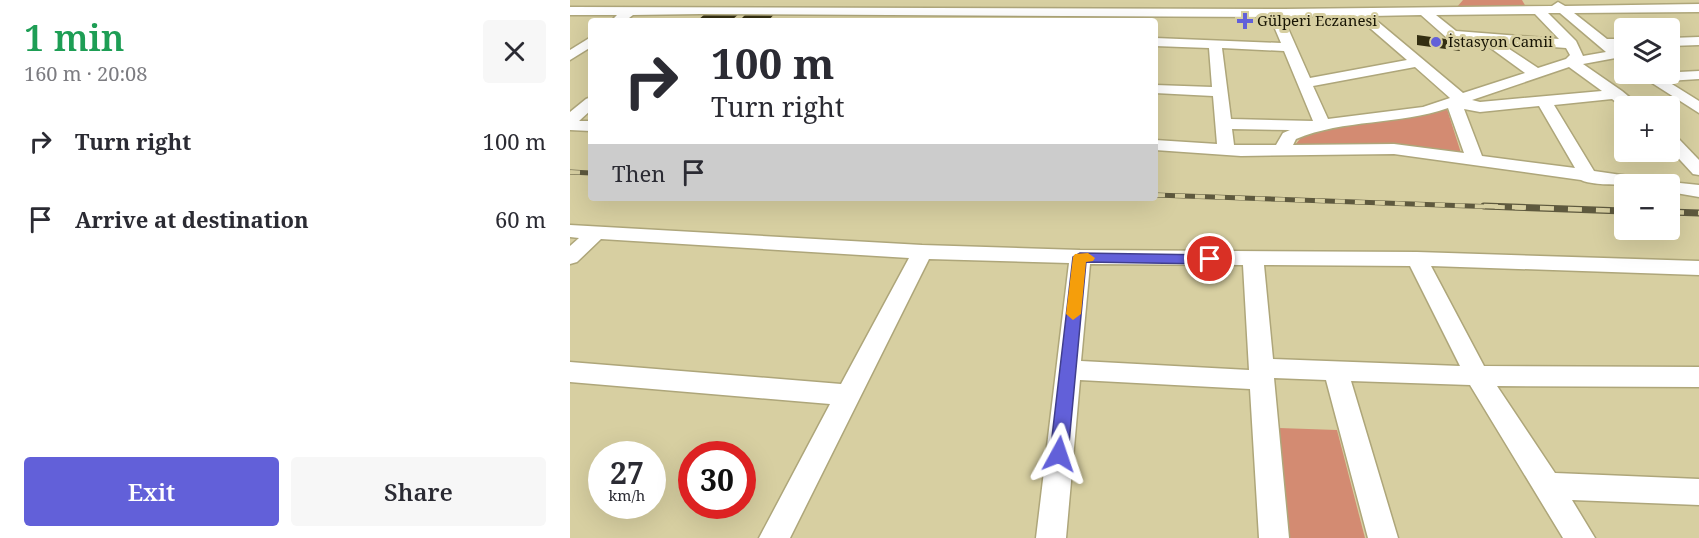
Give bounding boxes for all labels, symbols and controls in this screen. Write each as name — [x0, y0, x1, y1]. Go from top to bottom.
place label: Gülperi Eczanesi — [1257, 10, 1377, 30]
text: 1 min — [24, 13, 125, 62]
marker: Gülperi Eczanesi — [1238, 14, 1252, 28]
map controls — [1614, 18, 1680, 240]
button: layers — [1614, 18, 1680, 84]
button: close — [483, 20, 546, 83]
place label: İstasyon Camii — [1448, 31, 1553, 51]
text: 100 m — [711, 34, 835, 91]
marker: İstasyon Camii — [1429, 35, 1443, 49]
icon: right — [612, 42, 690, 120]
text: 160 m · 20:08 — [24, 60, 147, 87]
text: Turn right — [711, 88, 844, 125]
button: + — [1614, 96, 1680, 162]
icon: right — [24, 125, 57, 158]
text: Turn right — [75, 126, 191, 156]
text: 100 m — [483, 126, 546, 156]
icon: arrive — [677, 156, 710, 189]
text: Then — [612, 158, 665, 188]
button: − — [1614, 174, 1680, 240]
icon: arrive — [24, 203, 57, 236]
text: Arrive at destination — [75, 204, 309, 234]
text: 60 m — [495, 204, 546, 234]
pin — [1184, 233, 1235, 284]
icon: arrive — [1193, 242, 1226, 275]
position arrow — [1027, 422, 1091, 486]
speed limit sign: 30 — [678, 441, 756, 519]
text: 27 — [610, 452, 644, 493]
button: Exit — [24, 457, 279, 526]
button: Share — [291, 457, 546, 526]
text: km/h — [609, 485, 645, 505]

